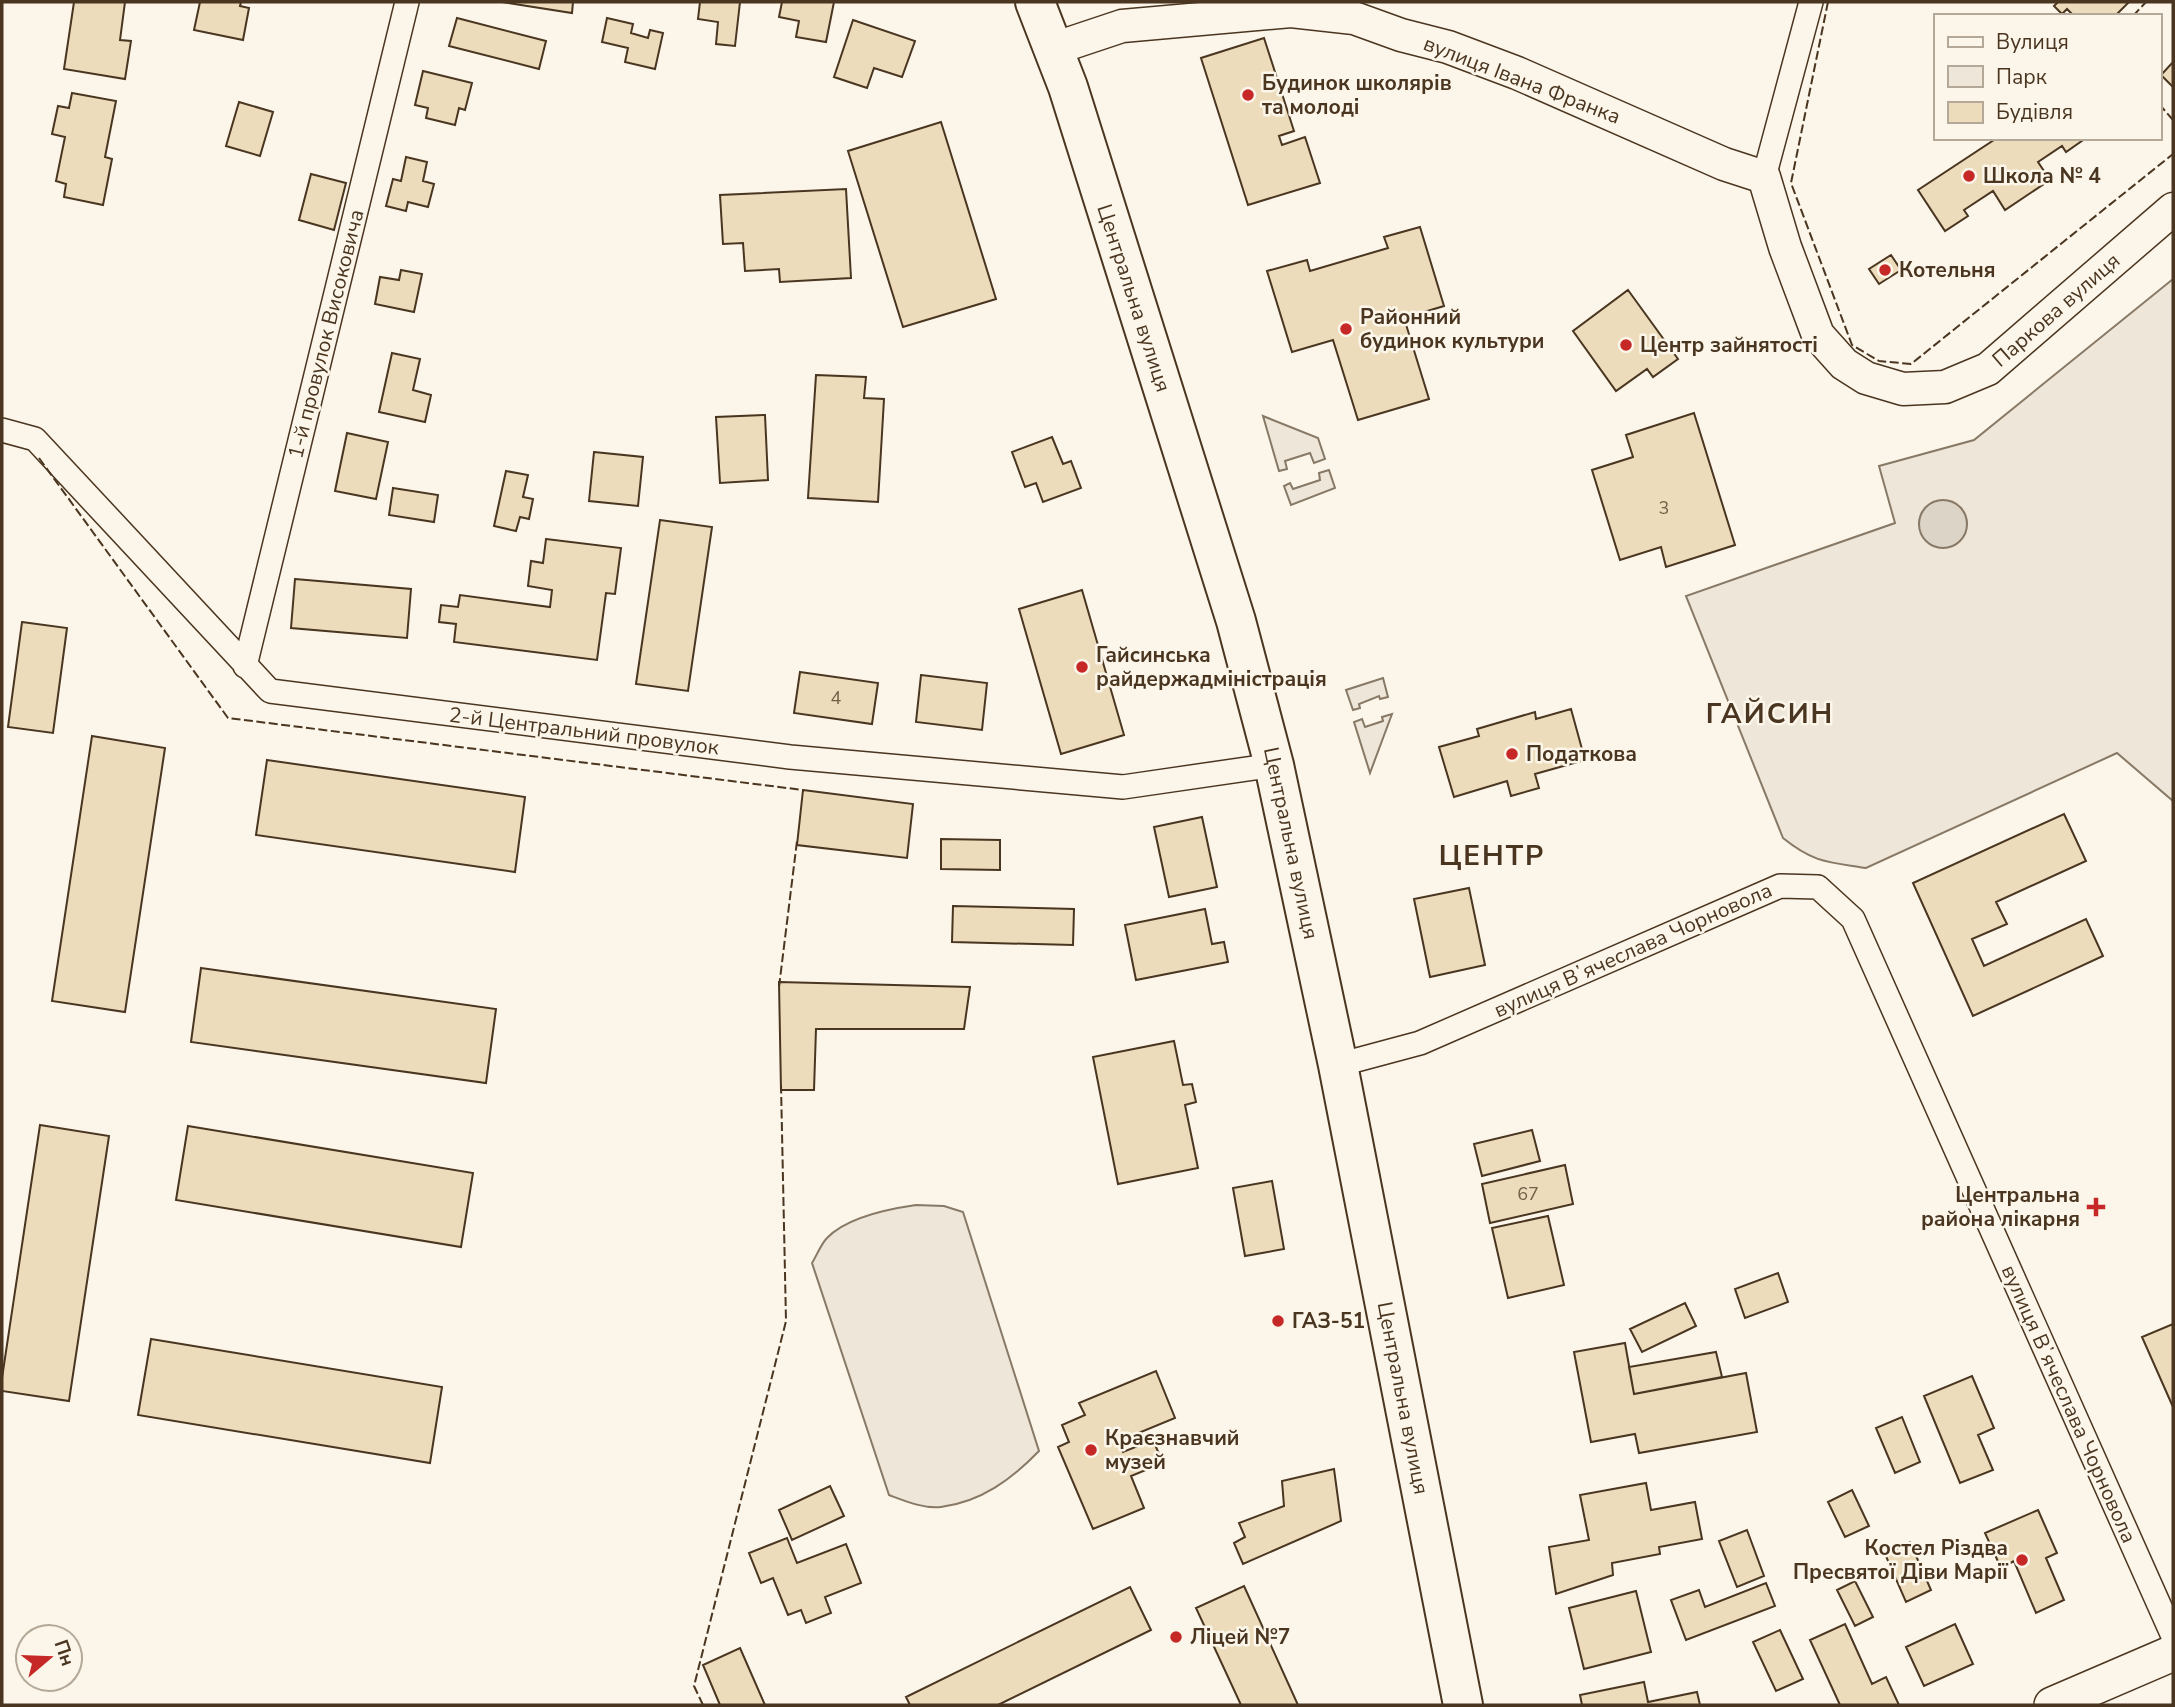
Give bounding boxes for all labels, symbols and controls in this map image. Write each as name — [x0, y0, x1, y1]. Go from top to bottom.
legend — [1934, 14, 2161, 140]
text: Вулиця — [1996, 28, 2069, 56]
street label: вулиця Івана Франка — [1419, 30, 1625, 130]
text: Парк — [1996, 63, 2048, 91]
place label: Будинок школярів та молоді — [1262, 69, 1452, 121]
marker: Будинок школярів та молоді — [1240, 87, 1256, 103]
text: Будівля — [1996, 98, 2073, 126]
place label: Школа № 4 — [1983, 162, 2101, 190]
marker: Школа № 4 — [1961, 168, 1977, 184]
street label: Центральна вулиця — [1090, 201, 1178, 395]
street label: 1-й провулок Високовича — [281, 206, 371, 462]
street label: Паркова вулиця — [1986, 247, 2126, 373]
place label: Котельня — [1899, 256, 1996, 284]
marker: Котельня — [1877, 262, 1893, 278]
place label: Районний будинок культури — [1360, 303, 1545, 355]
marker: Районний будинок культури — [1338, 321, 1354, 337]
place label: Центр зайнятості — [1640, 331, 1818, 359]
marker: Центр зайнятості — [1618, 337, 1634, 353]
house number: 3 — [1659, 496, 1669, 520]
place label: Гайсинська райдержадміністрація — [1096, 641, 1327, 693]
marker: Гайсинська райдержадміністрація — [1074, 659, 1090, 675]
house number: 4 — [831, 686, 842, 710]
district label: ГАЙСИН — [1706, 695, 1834, 733]
street label: 2-й Центральний провулок — [447, 701, 721, 762]
place label: Податкова — [1526, 740, 1637, 768]
street label: Центральна вулиця — [1257, 744, 1325, 942]
marker: Податкова — [1504, 746, 1520, 762]
district label: ЦЕНТР — [1439, 837, 1545, 875]
street label: вулиця Вʼячеслава Чорновола — [1490, 876, 1776, 1024]
place label: Центральна района лікарня — [1921, 1181, 2080, 1233]
house number: 67 — [1517, 1182, 1539, 1206]
marker: Центральна района лікарня — [2086, 1197, 2106, 1217]
street label: вулиця Вʼячеслава Чорновола — [1995, 1261, 2143, 1547]
street label: Центральна вулиця — [1371, 1299, 1435, 1497]
place label: ГАЗ-51 — [1292, 1307, 1365, 1335]
marker: ГАЗ-51 — [1270, 1313, 1286, 1329]
place label: Краєзнавчий музей — [1105, 1424, 1240, 1476]
marker: Краєзнавчий музей — [1083, 1442, 1099, 1458]
place label: Костел Різдва Пресвятої Діви Марії — [1793, 1534, 2008, 1586]
marker: Костел Різдва Пресвятої Діви Марії — [2014, 1552, 2030, 1568]
north arrow — [14, 1623, 84, 1693]
place label: Ліцей №7 — [1190, 1623, 1290, 1651]
marker: Ліцей №7 — [1168, 1629, 1184, 1645]
text: Пн — [48, 1636, 81, 1669]

